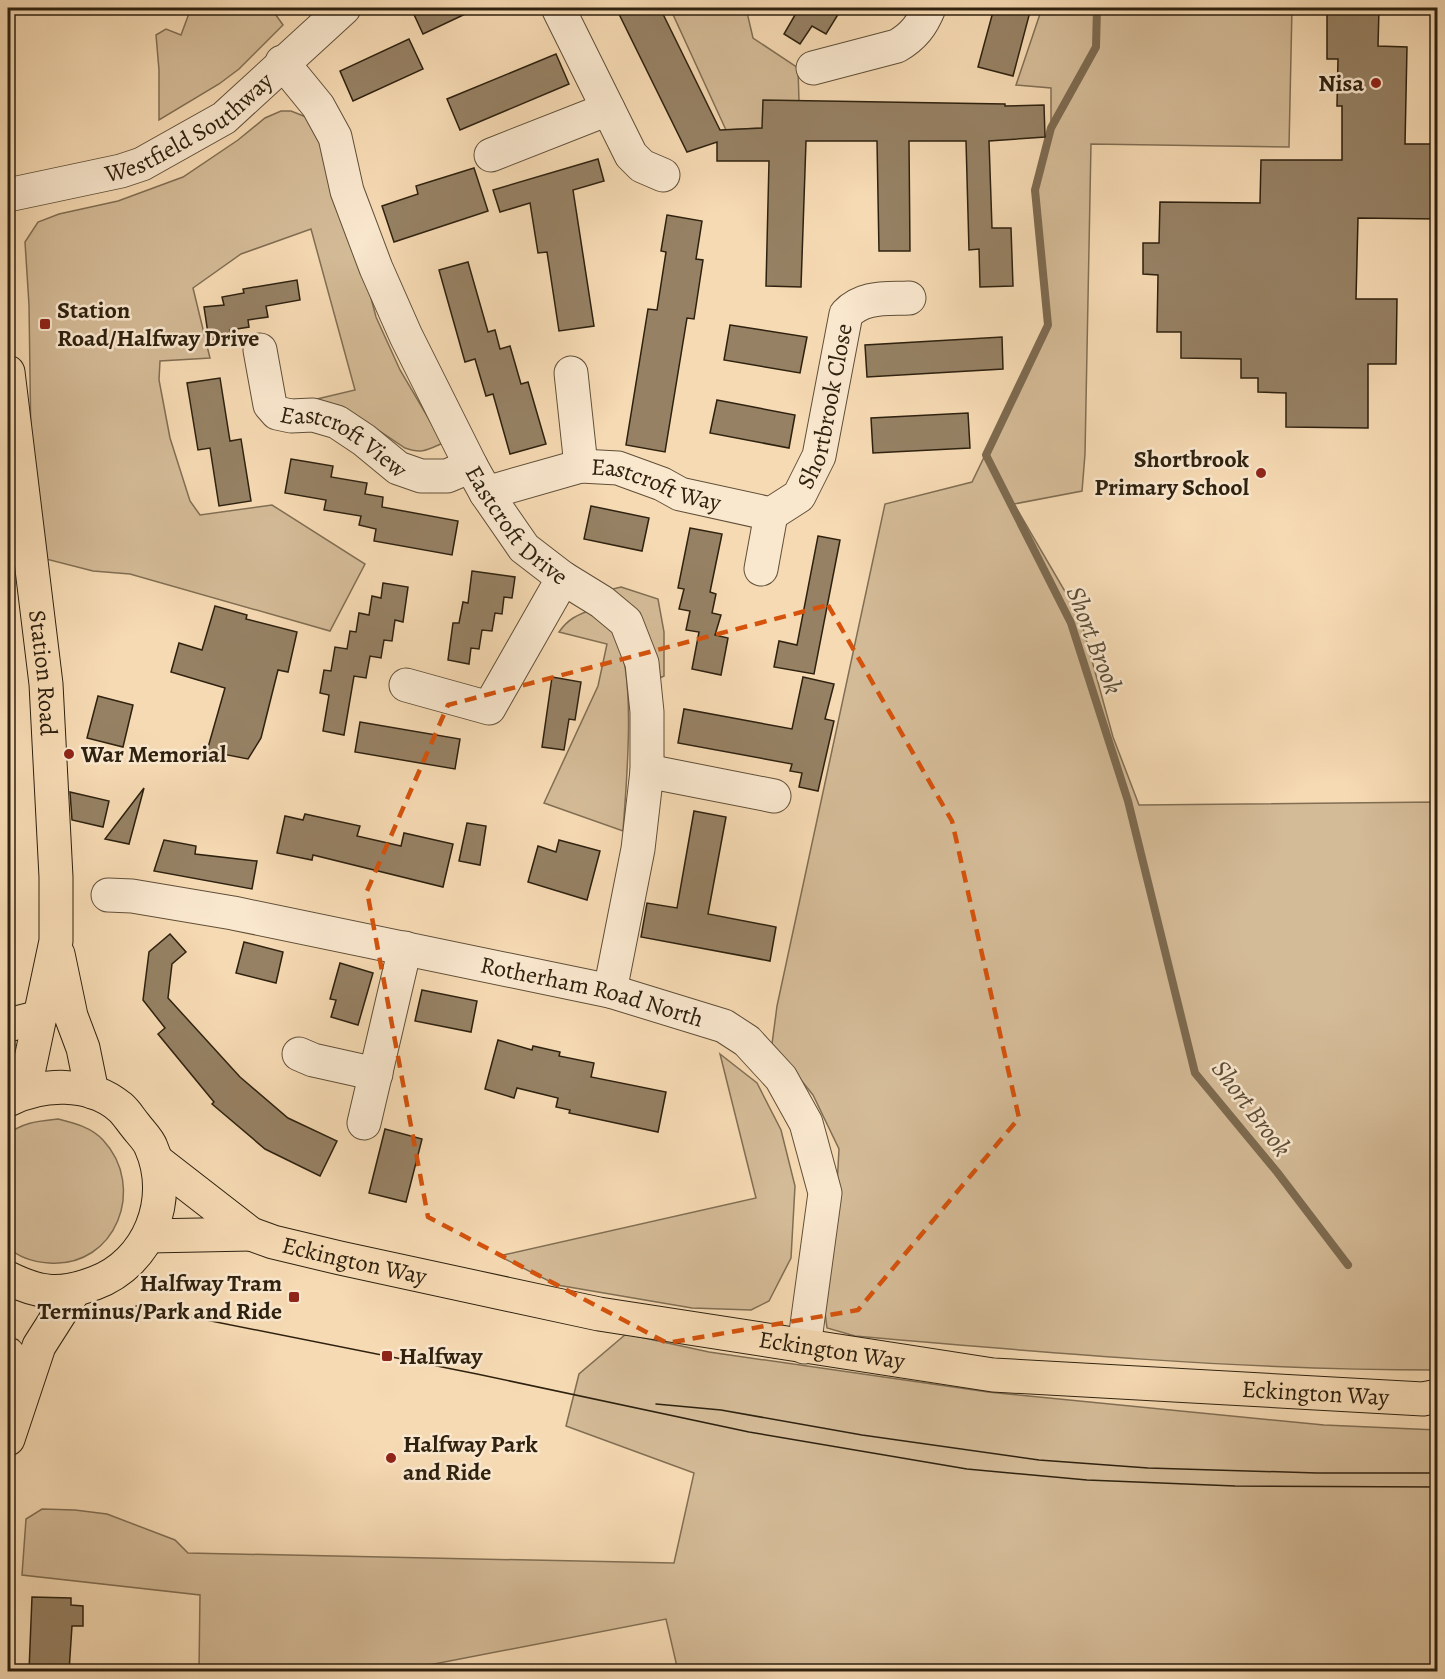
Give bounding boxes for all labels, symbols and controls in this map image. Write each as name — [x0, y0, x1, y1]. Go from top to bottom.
street label: Westfield Southway — [101, 65, 280, 190]
place label: Nisa — [1318, 67, 1364, 99]
marker: Nisa — [1369, 76, 1383, 90]
place label: Station Road/Halfway Drive — [57, 294, 259, 354]
marker: Station Road/Halfway Drive — [38, 317, 52, 331]
street label: Shortbrook Close — [789, 321, 860, 494]
street label: Eastcroft View — [277, 398, 414, 485]
place label: Shortbrook Primary School — [1094, 443, 1250, 503]
street label: Eastcroft Way — [590, 451, 724, 519]
street label: Eastcroft Drive — [458, 460, 575, 592]
marker: Shortbrook Primary School — [1254, 466, 1268, 480]
water label: Short Brook — [1058, 581, 1131, 699]
street label: Station Road — [21, 608, 65, 737]
place label: War Memorial — [80, 738, 227, 770]
marker: War Memorial — [62, 747, 76, 761]
street label: Rotherham Road North — [478, 949, 708, 1035]
water label: Short Brook — [1204, 1053, 1300, 1164]
street label: Eckington Way — [279, 1229, 430, 1292]
place label: Halfway Tram Terminus/Park and Ride — [38, 1267, 282, 1327]
marker: Halfway Tram Terminus/Park and Ride — [287, 1290, 301, 1304]
street label: Eckington Way — [757, 1323, 907, 1377]
place label: Halfway — [399, 1340, 483, 1372]
marker: Halfway — [380, 1349, 394, 1363]
street label: Eckington Way — [1241, 1373, 1390, 1413]
place label: Halfway Park and Ride — [403, 1428, 538, 1488]
marker: Halfway Park and Ride — [384, 1451, 398, 1465]

